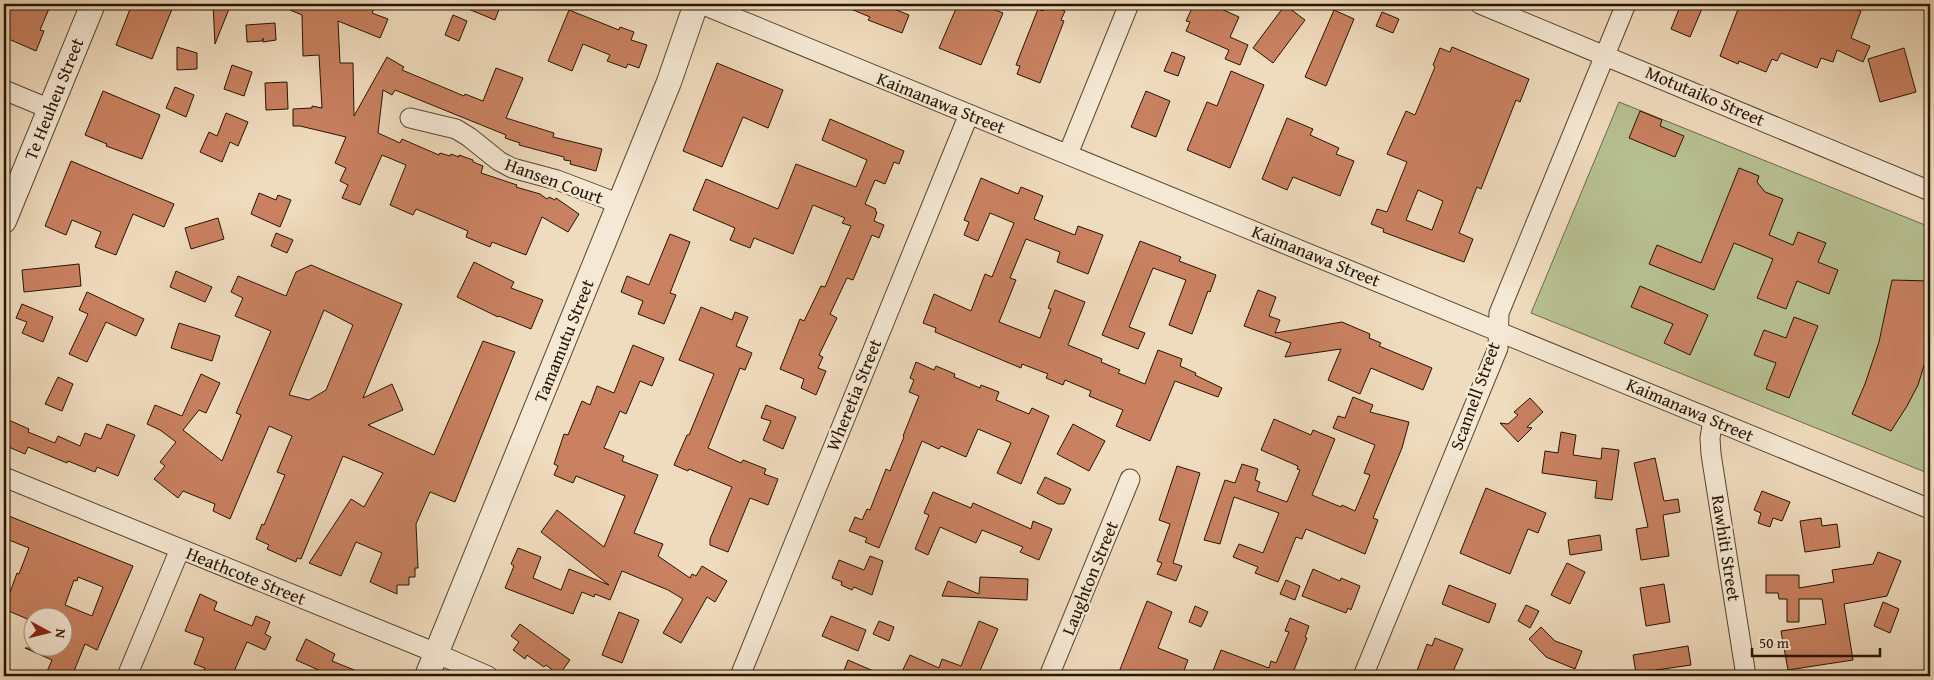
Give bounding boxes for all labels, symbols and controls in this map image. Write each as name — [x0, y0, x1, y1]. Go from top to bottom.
street label: Te Heuheu Street — [17, 33, 91, 164]
street label: Motutaiko Street — [1641, 58, 1770, 133]
street label: Kaimanawa Street — [873, 64, 1010, 141]
street label: Hansen Court — [501, 150, 608, 211]
street label: Kaimanawa Street — [1248, 217, 1385, 294]
street label: Tamamutu Street — [526, 274, 601, 407]
street label: Wheretia Street — [819, 334, 889, 455]
street label: Scannell Street — [1442, 337, 1507, 454]
street label: Kaimanawa Street — [1622, 370, 1759, 449]
street label: Rawhiti Street — [1705, 493, 1748, 604]
street label: Laughton Street — [1054, 516, 1125, 639]
street label: Heathcote Street — [182, 539, 311, 612]
north arrow — [22, 608, 72, 658]
scale bar — [1752, 625, 1879, 657]
text: N — [50, 628, 71, 640]
text: 50 m — [1759, 632, 1790, 653]

